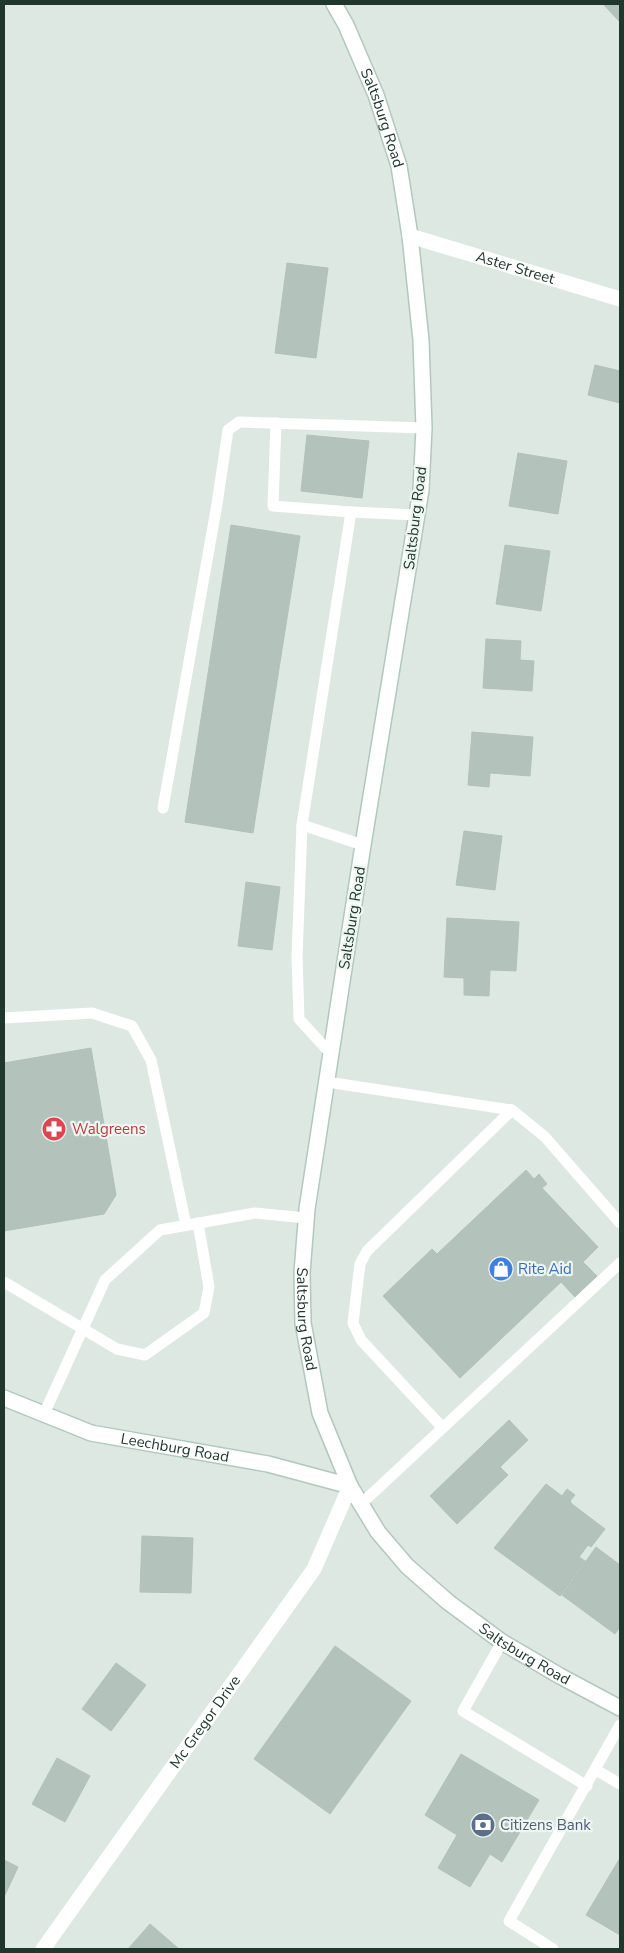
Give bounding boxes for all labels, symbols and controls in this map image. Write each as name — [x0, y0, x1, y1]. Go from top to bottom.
street label: Saltsburg Road — [356, 65, 409, 170]
street label: Aster Street — [474, 246, 558, 289]
street label: Saltsburg Road — [399, 465, 431, 571]
street label: Saltsburg Road — [334, 865, 370, 971]
pharmacy icon: Walgreens — [41, 1116, 67, 1142]
place label: Walgreens — [72, 1119, 146, 1139]
shop icon: Rite Aid — [488, 1256, 514, 1282]
place label: Rite Aid — [518, 1259, 572, 1279]
street label: Saltsburg Road — [292, 1267, 322, 1372]
street label: Leechburg Road — [119, 1428, 231, 1467]
street label: Saltsburg Road — [475, 1618, 574, 1690]
street label: Mc Gregor Drive — [165, 1671, 245, 1772]
bank icon: Citizens Bank — [470, 1812, 496, 1838]
place label: Citizens Bank — [500, 1815, 591, 1835]

